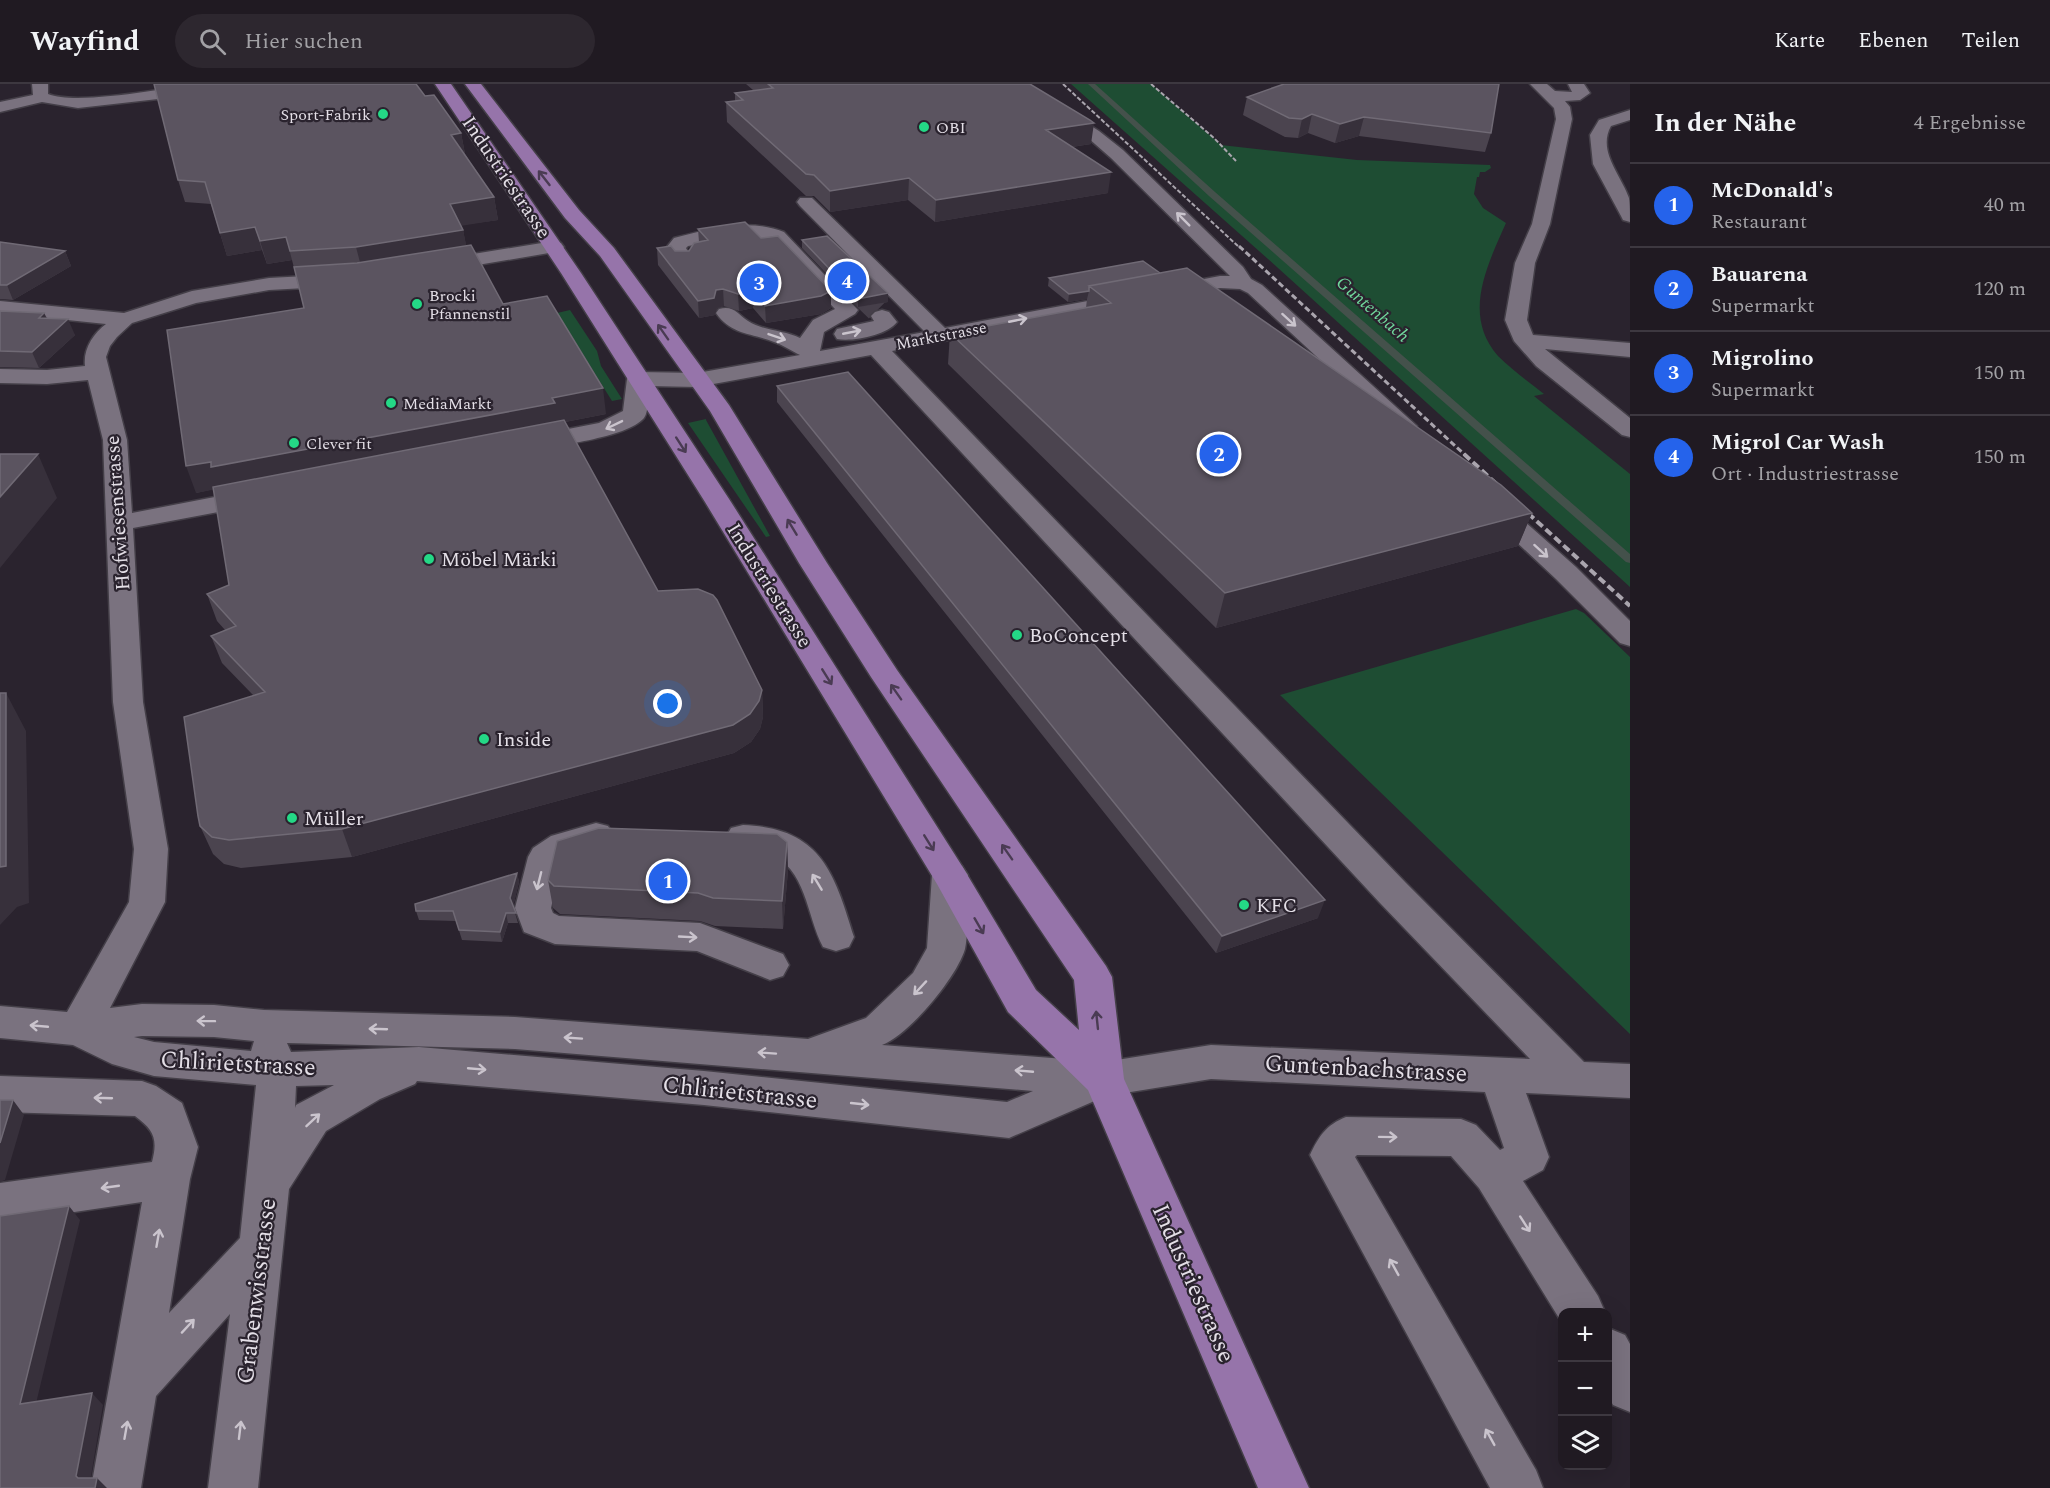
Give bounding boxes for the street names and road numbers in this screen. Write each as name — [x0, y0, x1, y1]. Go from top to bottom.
street label: Industriestrasse — [454, 110, 558, 245]
street label: Marktstrasse — [894, 315, 989, 357]
street label: Hofwiesenstrasse — [98, 434, 138, 591]
street label: Industriestrasse — [719, 517, 819, 654]
street label: Chlirietstrasse — [159, 1042, 317, 1086]
street label: Guntenbachstrasse — [1264, 1046, 1468, 1092]
street label: Chlirietstrasse — [661, 1067, 819, 1119]
street label: Grabenwisstrasse — [228, 1196, 286, 1386]
street label: Industriestrasse — [1142, 1198, 1244, 1368]

